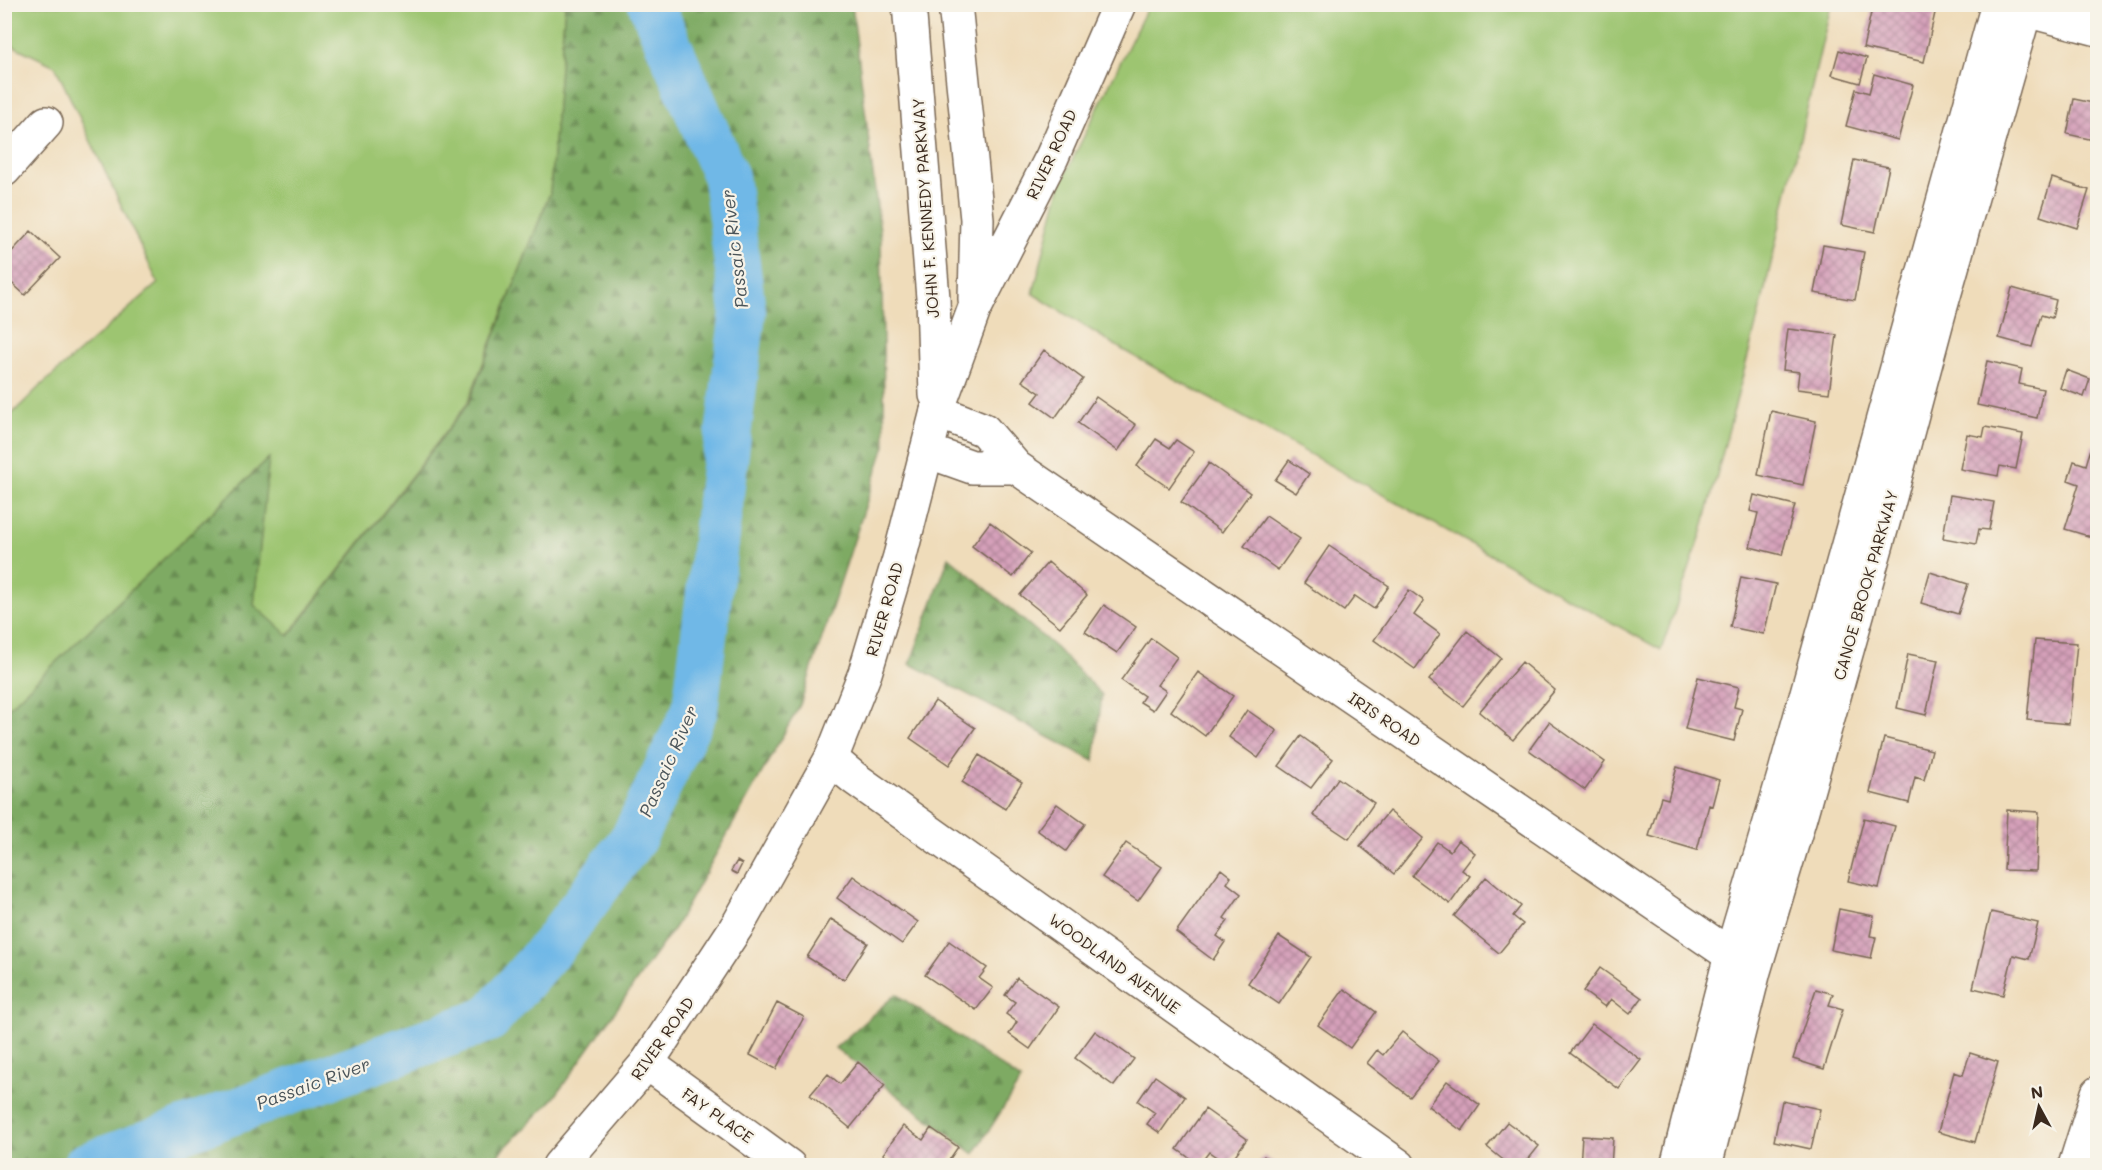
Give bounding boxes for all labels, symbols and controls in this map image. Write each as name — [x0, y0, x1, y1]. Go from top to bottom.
street label: JOHN F. KENNEDY PARKWAY — [907, 97, 943, 319]
street label: RIVER ROAD — [1021, 106, 1081, 202]
water label: Passaic River — [715, 188, 753, 310]
street label: CANOE BROOK PARKWAY — [1828, 488, 1902, 682]
street label: RIVER ROAD — [861, 559, 907, 659]
street label: IRIS ROAD — [1345, 687, 1425, 751]
water label: Passaic River — [633, 702, 703, 820]
street label: WOODLAND AVENUE — [1045, 908, 1185, 1018]
street label: RIVER ROAD — [626, 992, 698, 1084]
water label: Passaic River — [253, 1051, 373, 1115]
north arrow — [2009, 1077, 2069, 1137]
text: N — [2029, 1080, 2044, 1103]
street label: FAY PLACE — [678, 1083, 758, 1147]

